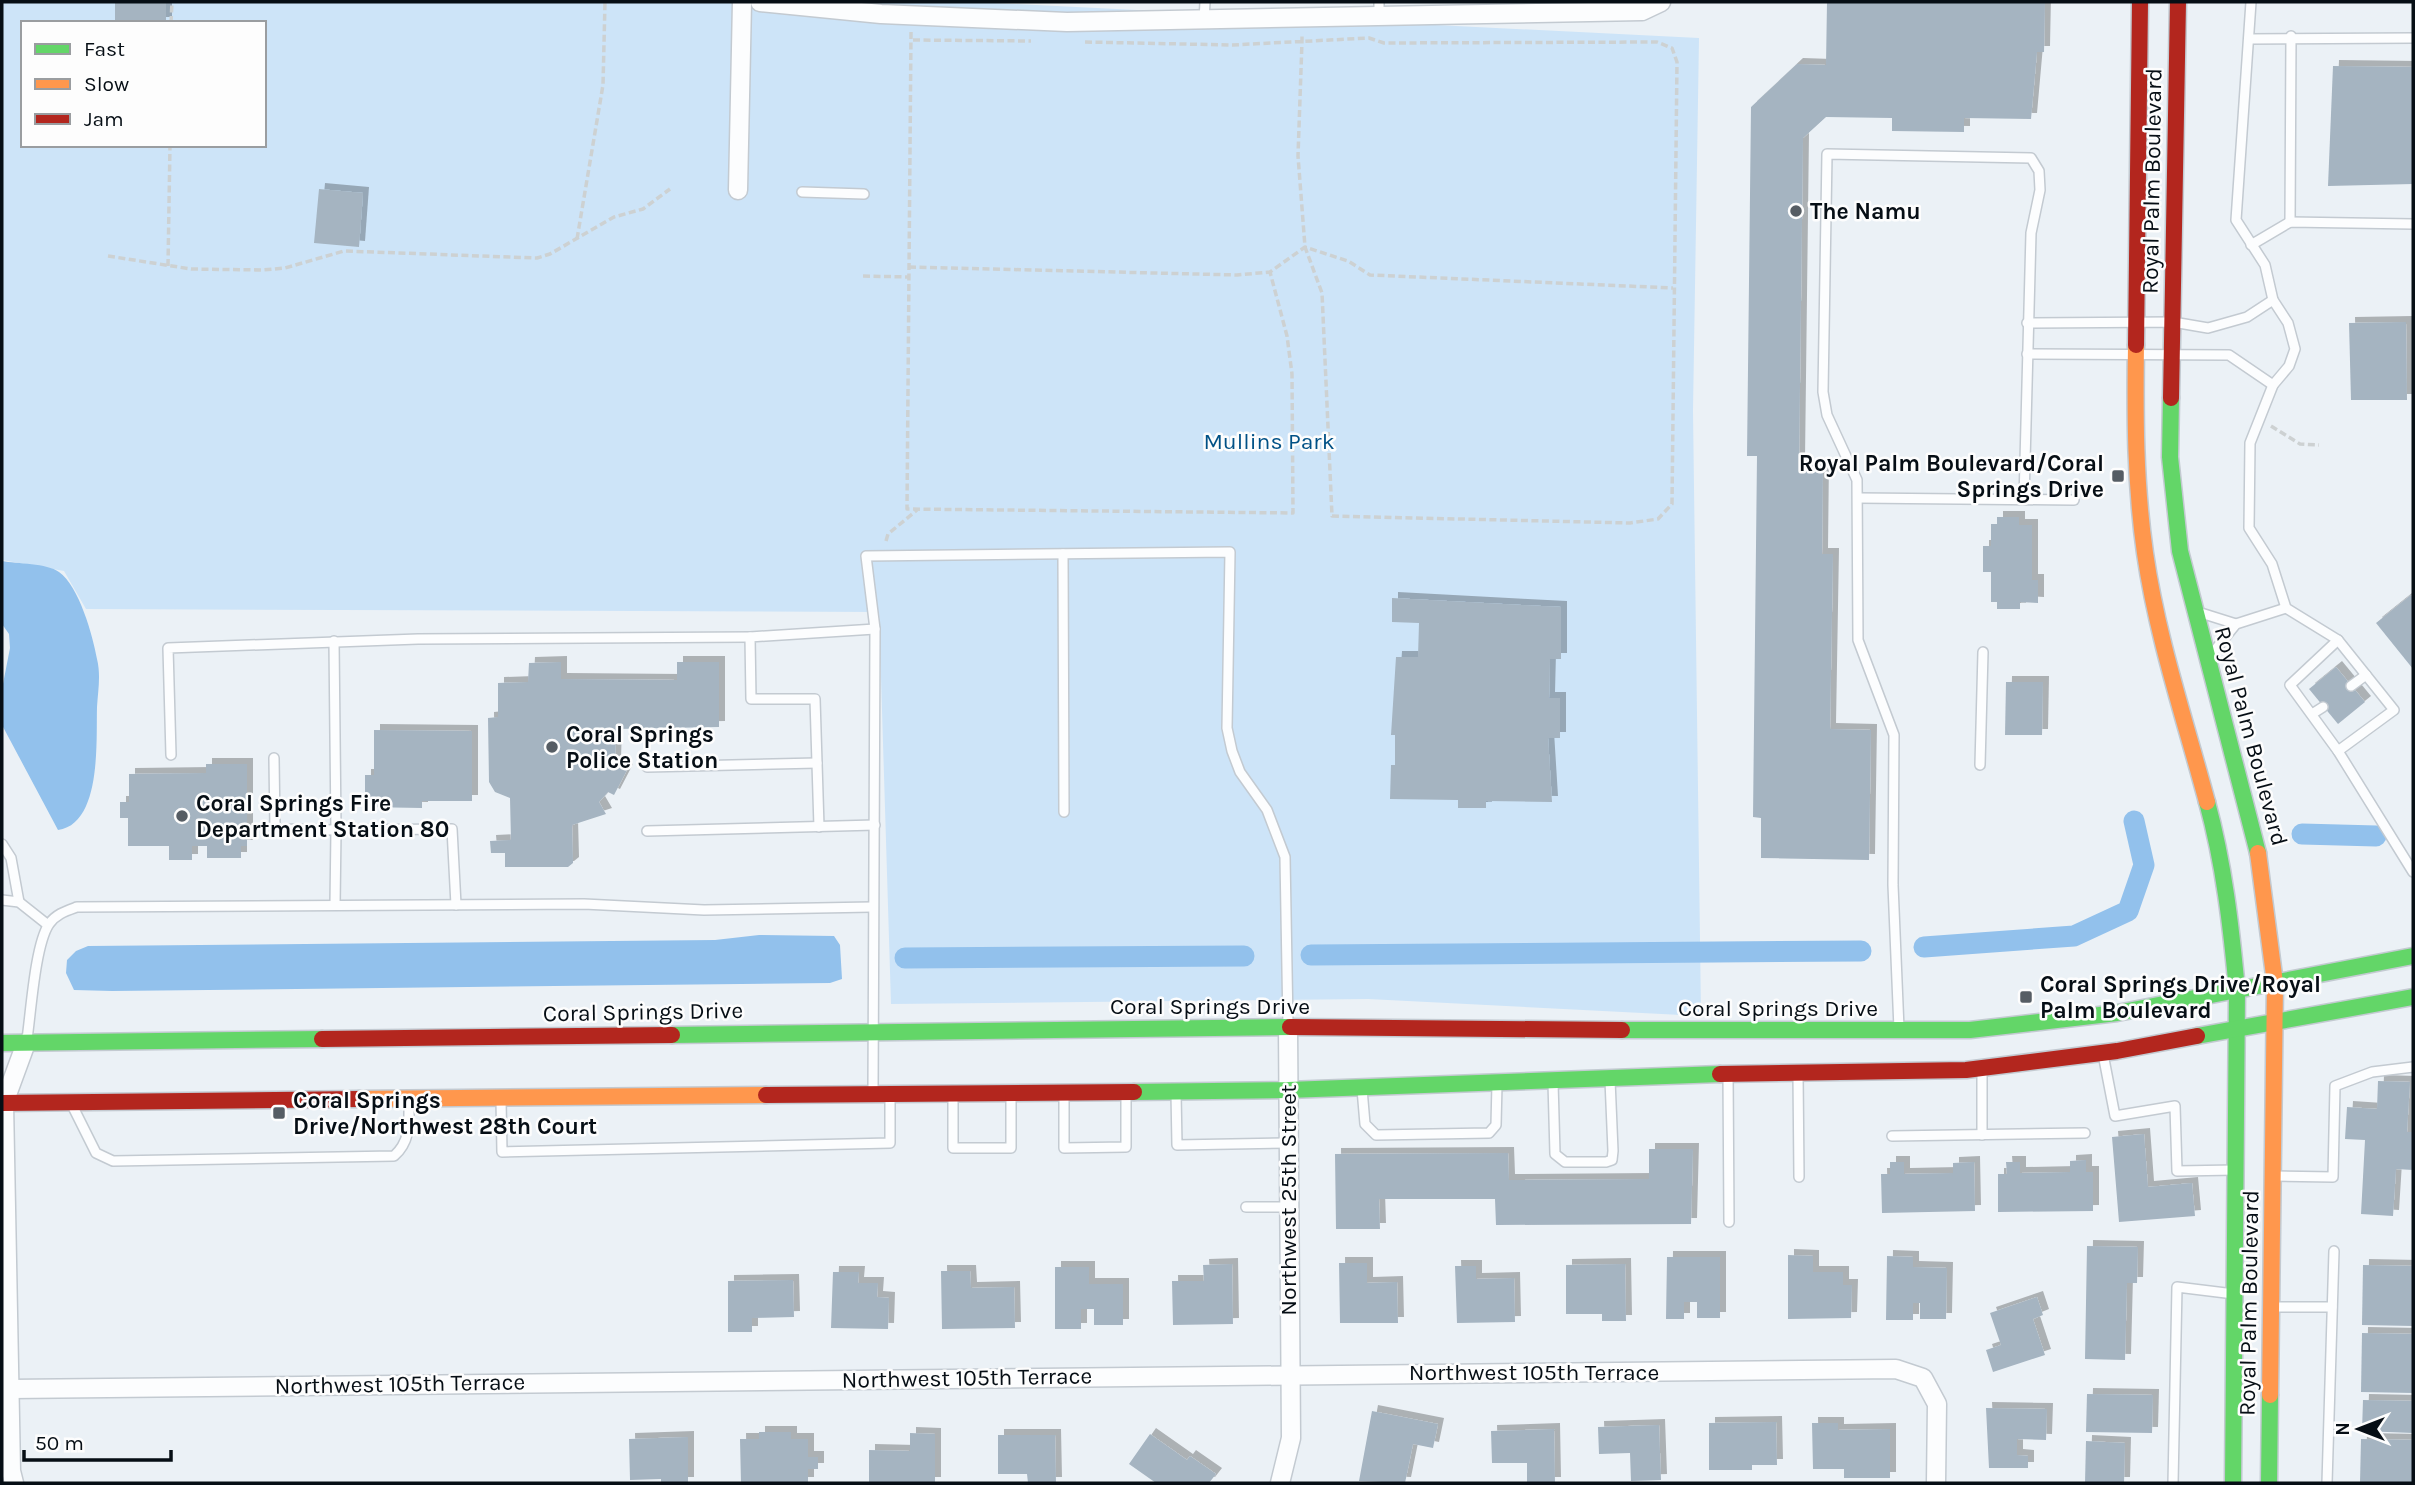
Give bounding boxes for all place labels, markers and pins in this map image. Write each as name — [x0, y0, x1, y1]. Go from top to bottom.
place label: The Namu — [1810, 198, 1921, 225]
marker: The Namu — [1788, 203, 1804, 219]
place label: Royal Palm Boulevard/Coral Springs Drive — [1799, 450, 2104, 503]
marker: Royal Palm Boulevard/Coral Springs Drive — [2110, 468, 2126, 484]
place label: Coral Springs Police Station — [566, 721, 718, 774]
marker: Coral Springs Police Station — [544, 739, 560, 755]
place label: Coral Springs Fire Department Station 80 — [196, 790, 449, 843]
marker: Coral Springs Fire Department Station 80 — [174, 808, 190, 824]
place label: Coral Springs Drive/Royal Palm Boulevard — [2040, 971, 2321, 1024]
marker: Coral Springs Drive/Royal Palm Boulevard — [2018, 989, 2034, 1005]
place label: Coral Springs Drive/Northwest 28th Court — [293, 1087, 597, 1140]
marker: Coral Springs Drive/Northwest 28th Court — [271, 1105, 287, 1121]

